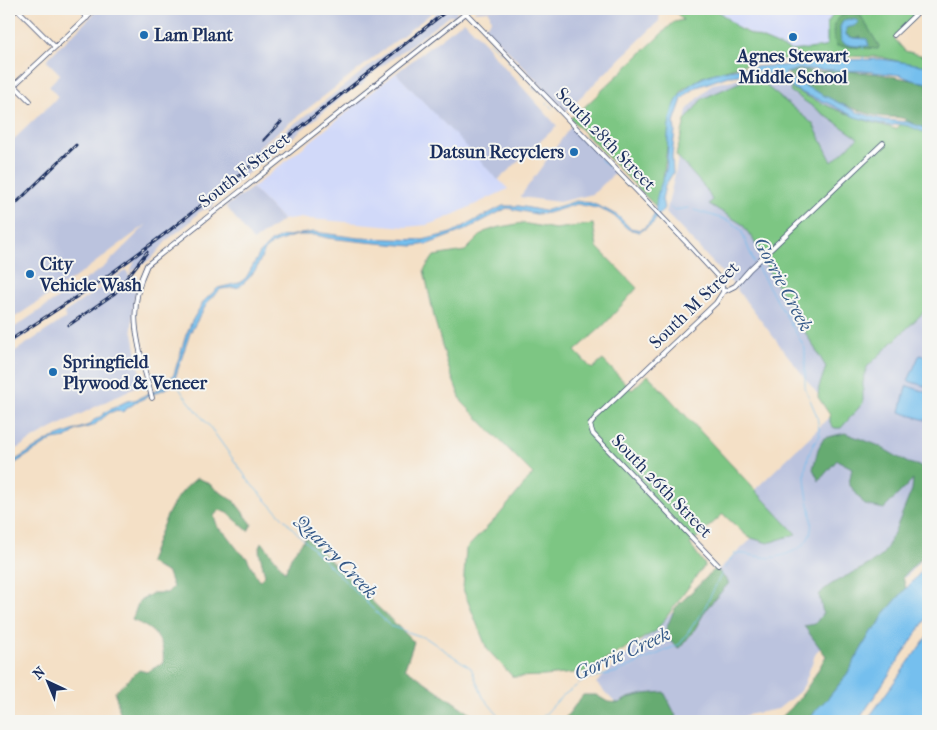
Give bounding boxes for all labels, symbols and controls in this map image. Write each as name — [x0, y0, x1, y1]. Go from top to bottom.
place label: Lam Plant — [154, 25, 234, 46]
marker: Lam Plant — [138, 29, 150, 41]
marker: Agnes Stewart Middle School — [787, 31, 799, 43]
place label: Agnes Stewart Middle School — [736, 46, 849, 88]
street label: South 28th Street — [551, 84, 660, 196]
street label: South F Street — [195, 128, 294, 212]
place label: Datsun Recyclers — [430, 142, 564, 163]
marker: Datsun Recyclers — [568, 146, 580, 158]
water label: Gorrie Creek — [749, 234, 817, 335]
place label: City Vehicle Wash — [39, 254, 143, 296]
street label: South M Street — [645, 257, 744, 353]
marker: City Vehicle Wash — [24, 268, 36, 280]
place label: Springfield Plywood & Veneer — [63, 352, 207, 394]
marker: Springfield Plywood & Veneer — [47, 366, 59, 378]
street label: South 26th Street — [607, 430, 717, 543]
water label: Quarry Creek — [290, 509, 382, 603]
water label: Gorrie Creek — [571, 623, 674, 685]
north arrow — [22, 658, 72, 708]
text: N — [30, 663, 49, 683]

